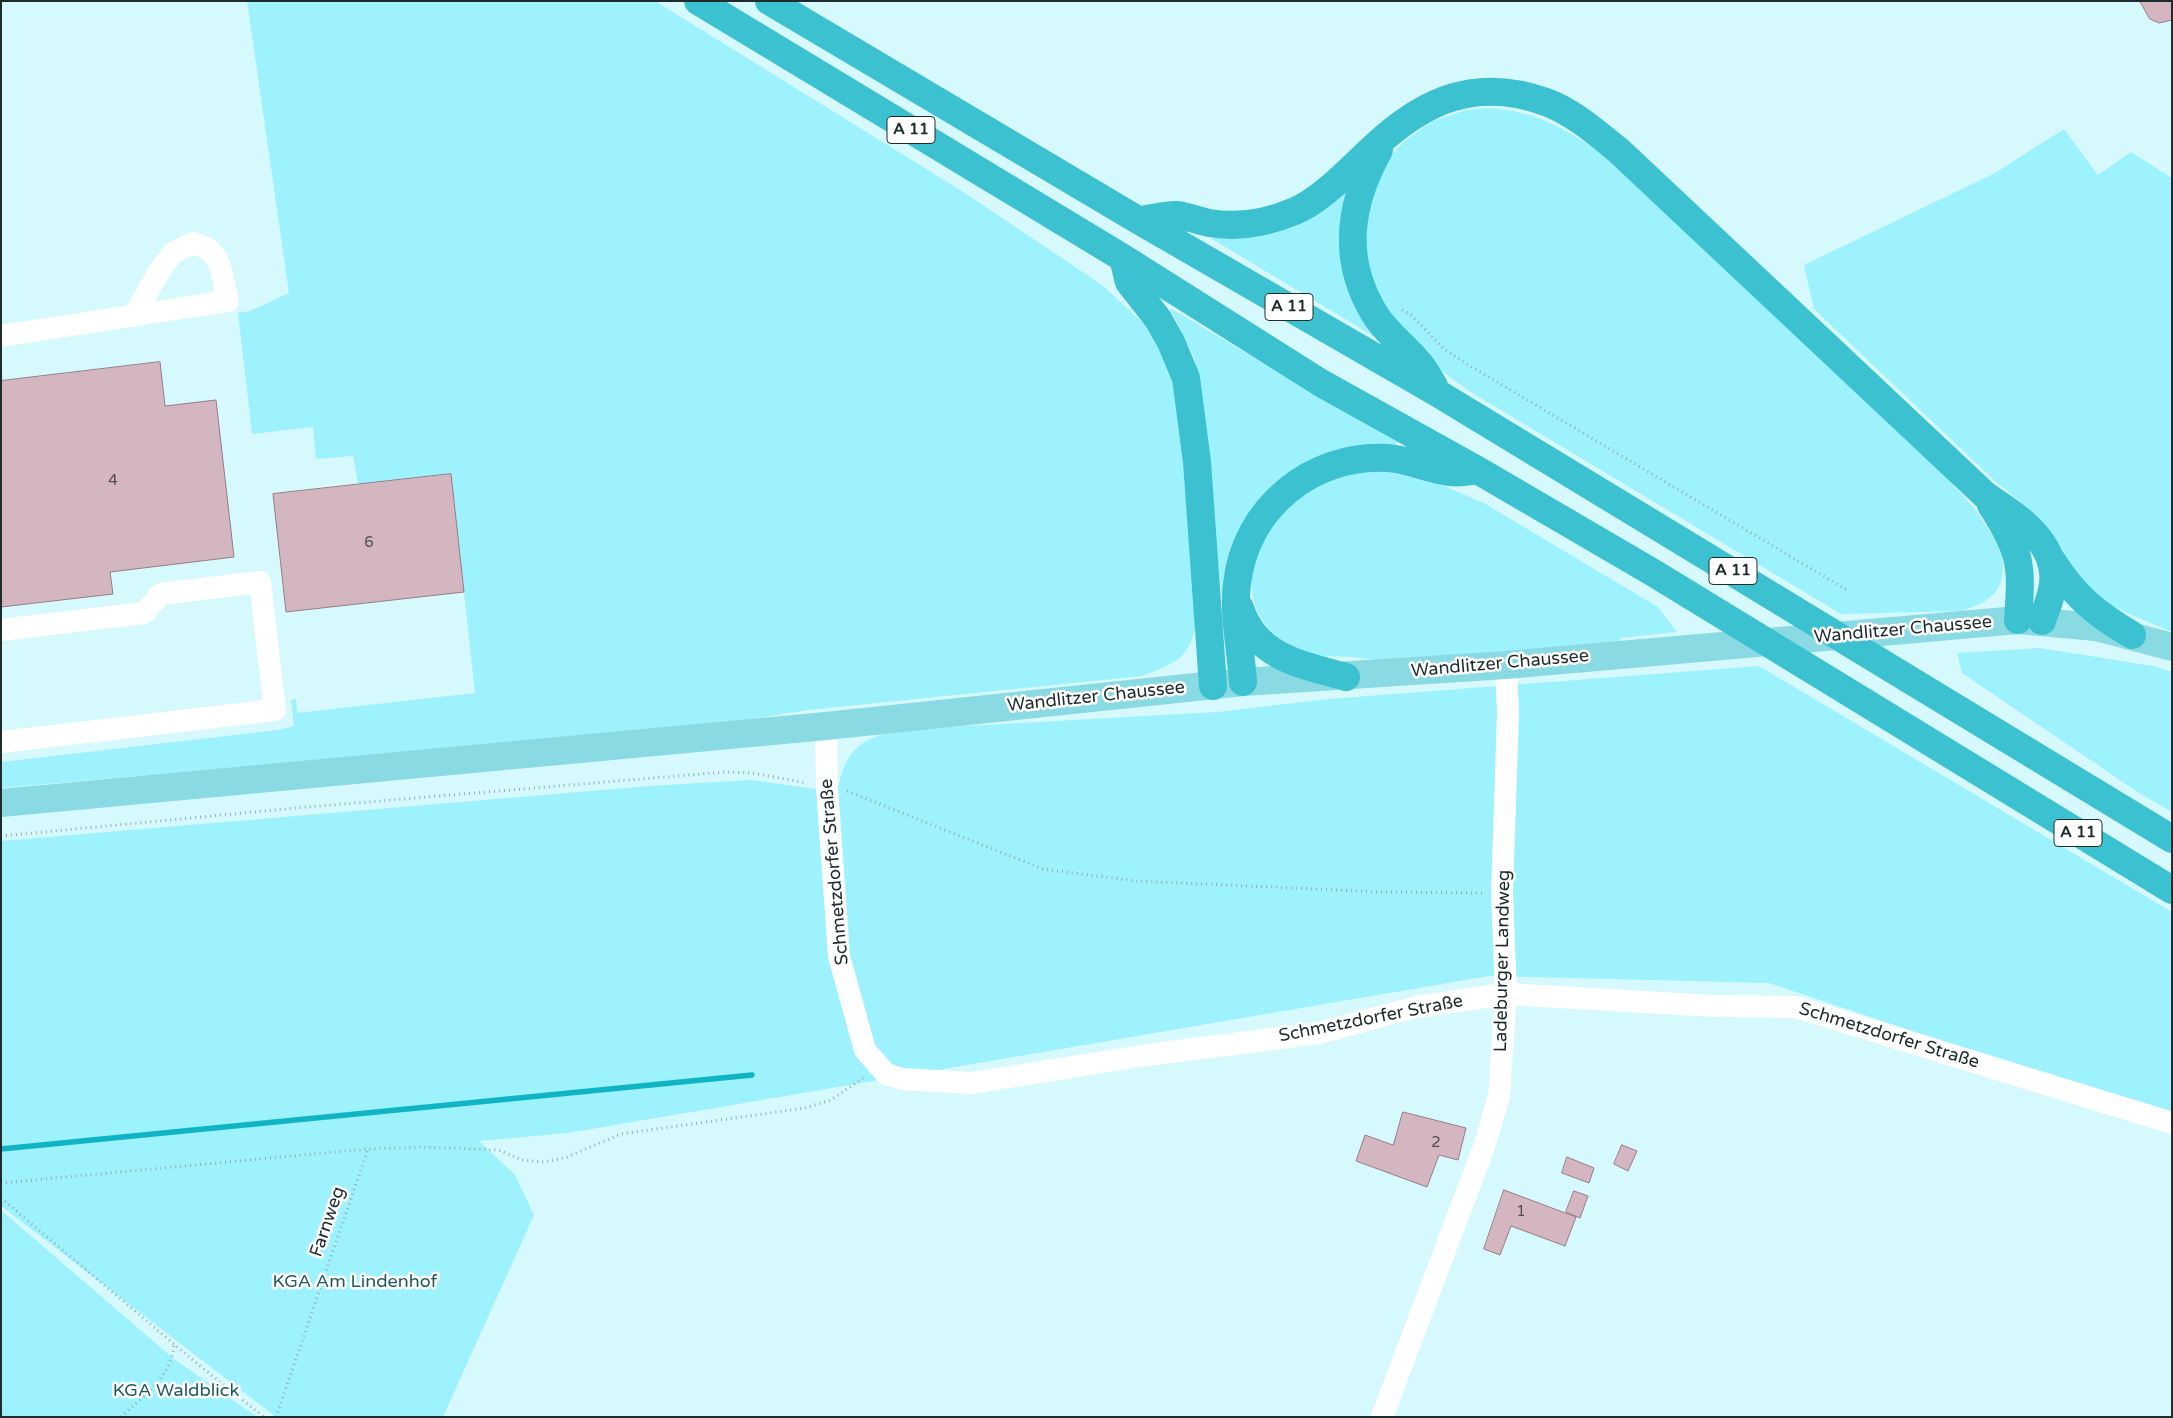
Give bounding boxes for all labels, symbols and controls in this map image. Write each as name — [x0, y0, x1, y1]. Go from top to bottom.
road number: A 11 — [887, 116, 935, 144]
road number: A 11 — [1265, 294, 1313, 320]
house number: 4 — [108, 472, 118, 490]
house number: 6 — [364, 534, 374, 552]
road number: A 11 — [1709, 558, 1757, 584]
street label: Wandlitzer Chaussee — [1813, 611, 1993, 649]
street label: Wandlitzer Chaussee — [1410, 645, 1590, 683]
street label: Wandlitzer Chaussee — [1006, 677, 1186, 717]
street label: Schmetzdorfer Straße — [816, 778, 854, 966]
road number: A 11 — [2054, 820, 2102, 846]
street label: Ladeburger Landweg — [1491, 870, 1515, 1052]
street label: Schmetzdorfer Straße — [1277, 991, 1465, 1047]
street label: Schmetzdorfer Straße — [1796, 998, 1982, 1074]
house number: 2 — [1431, 1134, 1441, 1152]
street label: Farnweg — [306, 1184, 350, 1260]
house number: 1 — [1516, 1203, 1526, 1221]
park label: KGA Am Lindenhof — [273, 1271, 437, 1293]
park label: KGA Waldblick — [113, 1380, 239, 1402]

